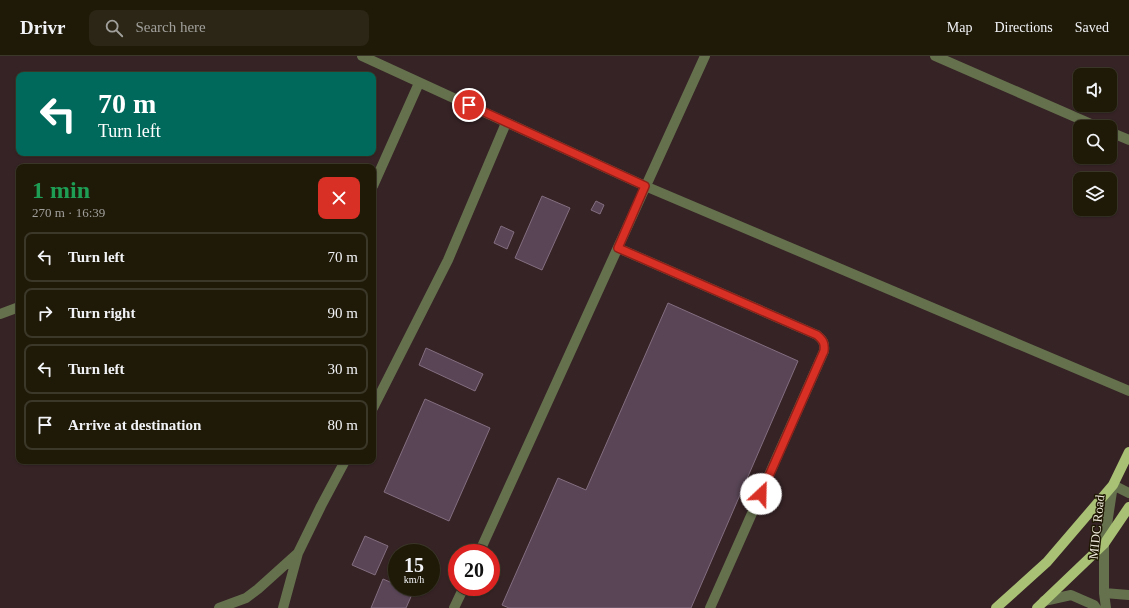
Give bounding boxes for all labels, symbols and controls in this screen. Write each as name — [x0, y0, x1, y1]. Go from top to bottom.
search box — [89, 10, 369, 46]
text: Drivr — [20, 17, 65, 38]
icon: search — [103, 17, 125, 39]
text: Search here — [135, 19, 206, 35]
text: Map — [947, 20, 972, 35]
text: Directions — [994, 20, 1053, 35]
text: Saved — [1075, 20, 1109, 35]
map controls — [1073, 68, 1117, 216]
button: sound — [1073, 68, 1117, 112]
icon: left — [32, 88, 84, 140]
text: 70 m — [98, 88, 156, 119]
pin — [452, 88, 486, 122]
icon: arrive — [458, 94, 480, 116]
button: search — [1073, 120, 1117, 164]
text: Turn left — [98, 121, 161, 141]
button: layers — [1073, 172, 1117, 216]
text: 1 min — [32, 177, 90, 203]
button: close — [318, 177, 360, 219]
text: 270 m · 16:39 — [32, 205, 105, 220]
icon: left — [34, 246, 56, 268]
text: Turn left — [68, 249, 125, 265]
text: 70 m — [328, 249, 358, 265]
icon: right — [34, 302, 56, 324]
text: Turn right — [68, 305, 135, 321]
text: 90 m — [328, 305, 358, 321]
icon: left — [34, 358, 56, 380]
text: Turn left — [68, 361, 125, 377]
text: 30 m — [328, 361, 358, 377]
icon: arrive — [34, 414, 56, 436]
text: Arrive at destination — [68, 417, 201, 433]
text: 80 m — [328, 417, 358, 433]
position arrow — [740, 473, 782, 515]
street label: MIDC Road — [1086, 494, 1107, 560]
speed limit sign: 20 — [448, 544, 500, 596]
text: 15 — [404, 554, 424, 576]
text: km/h — [404, 574, 424, 585]

